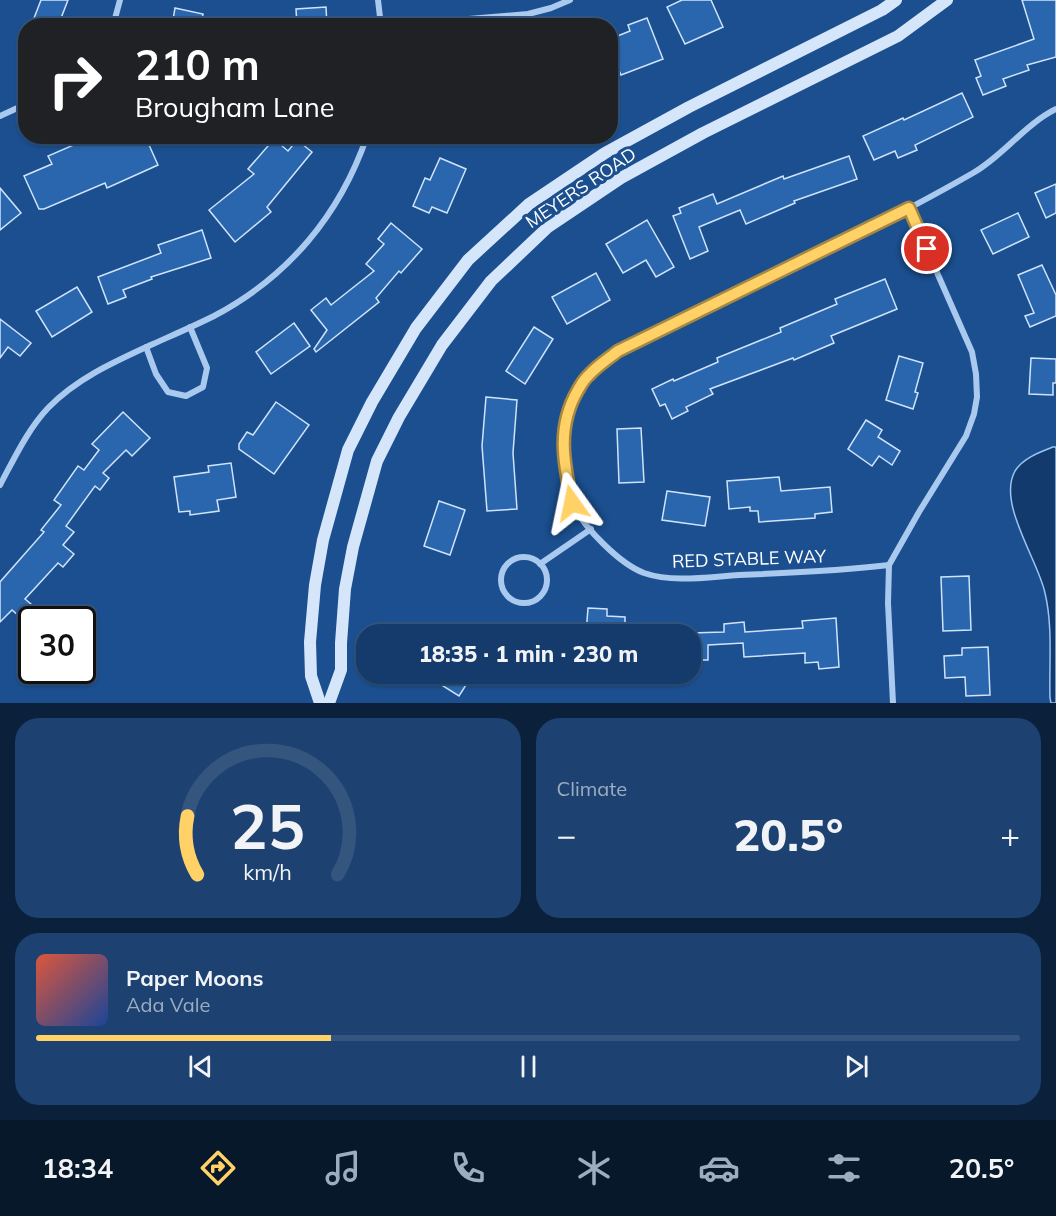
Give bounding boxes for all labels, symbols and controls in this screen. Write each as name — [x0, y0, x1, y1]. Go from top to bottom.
text: 210 m — [135, 38, 260, 91]
icon: right — [36, 42, 114, 120]
text: Brougham Lane — [135, 90, 334, 124]
street label: MEYERS ROAD — [521, 142, 641, 233]
pin — [901, 223, 952, 274]
icon: arrive — [910, 232, 943, 265]
position arrow — [540, 471, 604, 535]
street label: RED STABLE WAY — [672, 544, 828, 573]
speed limit sign: 30 — [18, 606, 96, 684]
text: 18:35 · 1 min · 230 m — [419, 640, 638, 668]
text: Climate — [557, 776, 627, 801]
text: 25 — [230, 786, 305, 865]
text: 20.5° — [733, 806, 843, 862]
text: − — [557, 814, 576, 855]
text: + — [1000, 814, 1020, 855]
text: km/h — [243, 858, 292, 885]
text: Paper Moons — [126, 964, 264, 992]
text: Ada Vale — [126, 992, 210, 1017]
icon: previous — [184, 1050, 217, 1083]
icon: pause — [512, 1050, 545, 1083]
icon: next — [840, 1050, 873, 1083]
icon: directions — [197, 1147, 239, 1189]
icon: music — [322, 1147, 364, 1189]
icon: phone — [447, 1147, 489, 1189]
icon: climate — [573, 1147, 615, 1189]
icon: car — [698, 1147, 740, 1189]
icon: filters — [823, 1147, 865, 1189]
text: 18:34 — [42, 1151, 113, 1185]
text: 20.5° — [949, 1151, 1014, 1185]

